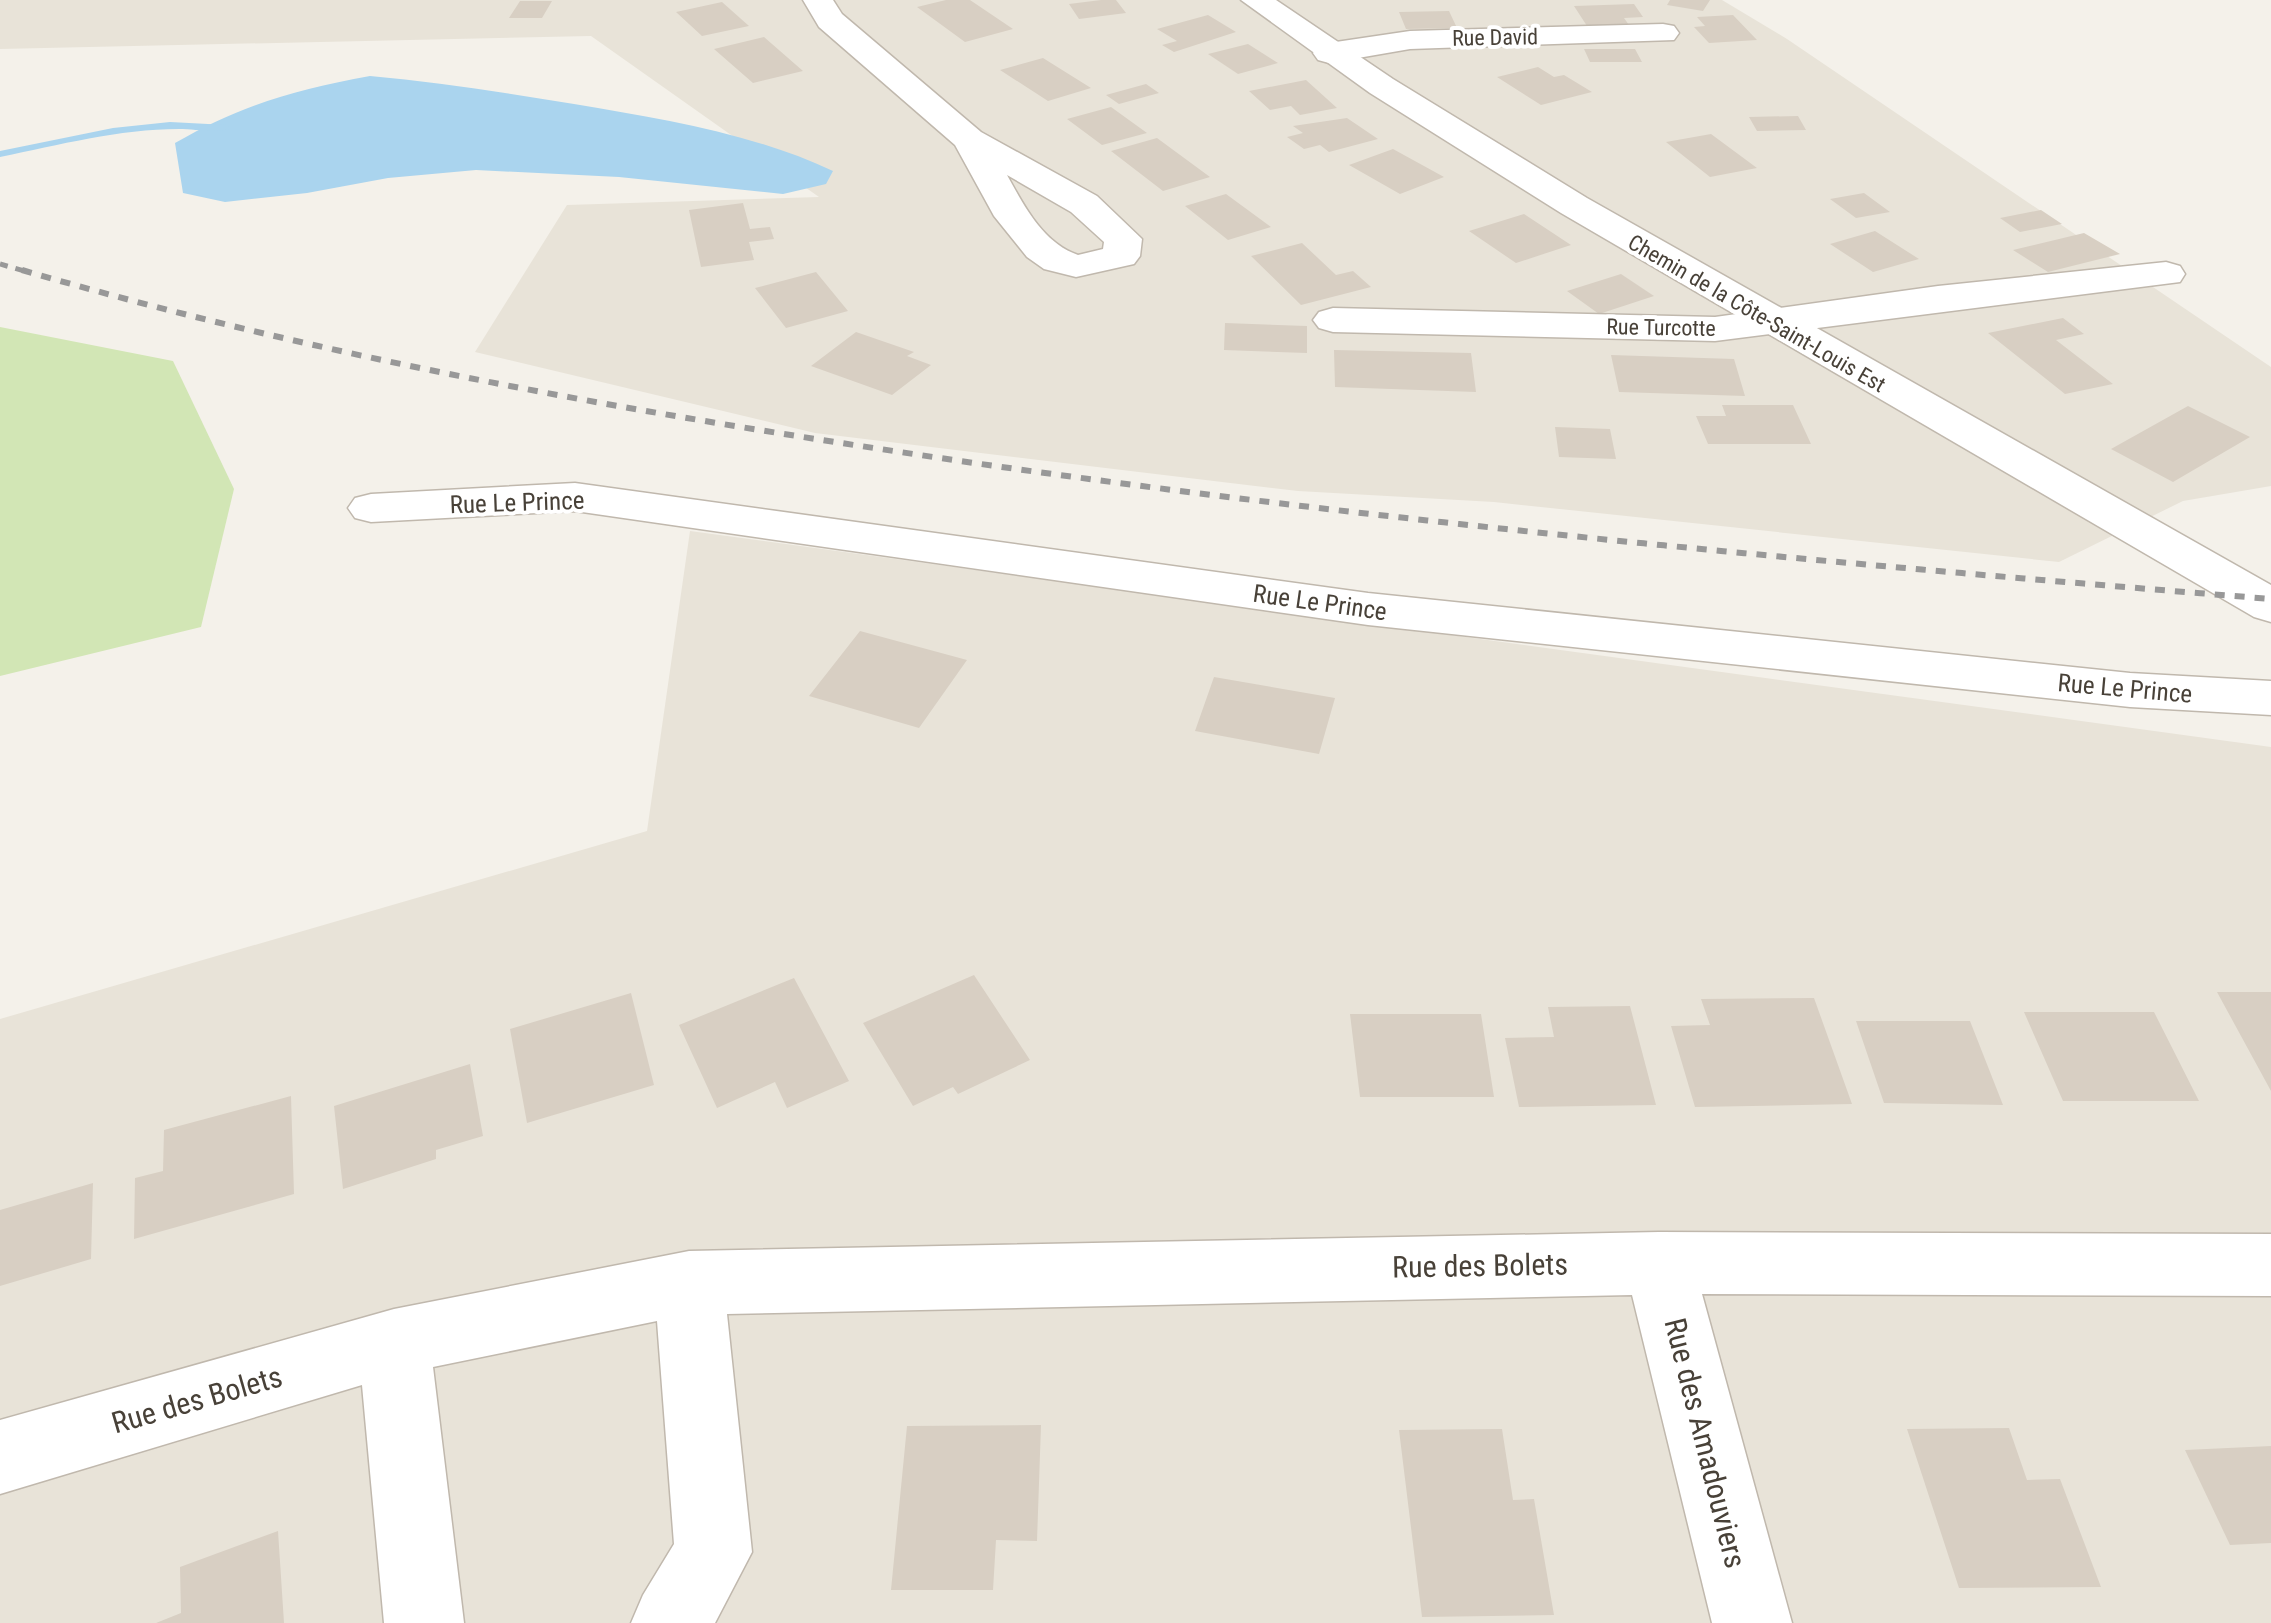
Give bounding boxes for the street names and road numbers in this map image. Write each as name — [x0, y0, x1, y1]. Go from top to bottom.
street label: Rue David — [1452, 24, 1538, 51]
street label: Chemin de la Côte-Saint-Louis Est — [1624, 229, 1890, 397]
street label: Rue Turcotte — [1606, 314, 1716, 341]
street label: Rue Le Prince — [449, 486, 585, 519]
street label: Rue Le Prince — [1251, 579, 1389, 626]
street label: Rue Le Prince — [2057, 668, 2193, 709]
street label: Rue des Bolets — [1392, 1246, 1568, 1285]
street label: Rue des Amadouviers — [1658, 1314, 1753, 1571]
street label: Rue des Bolets — [108, 1358, 286, 1441]

